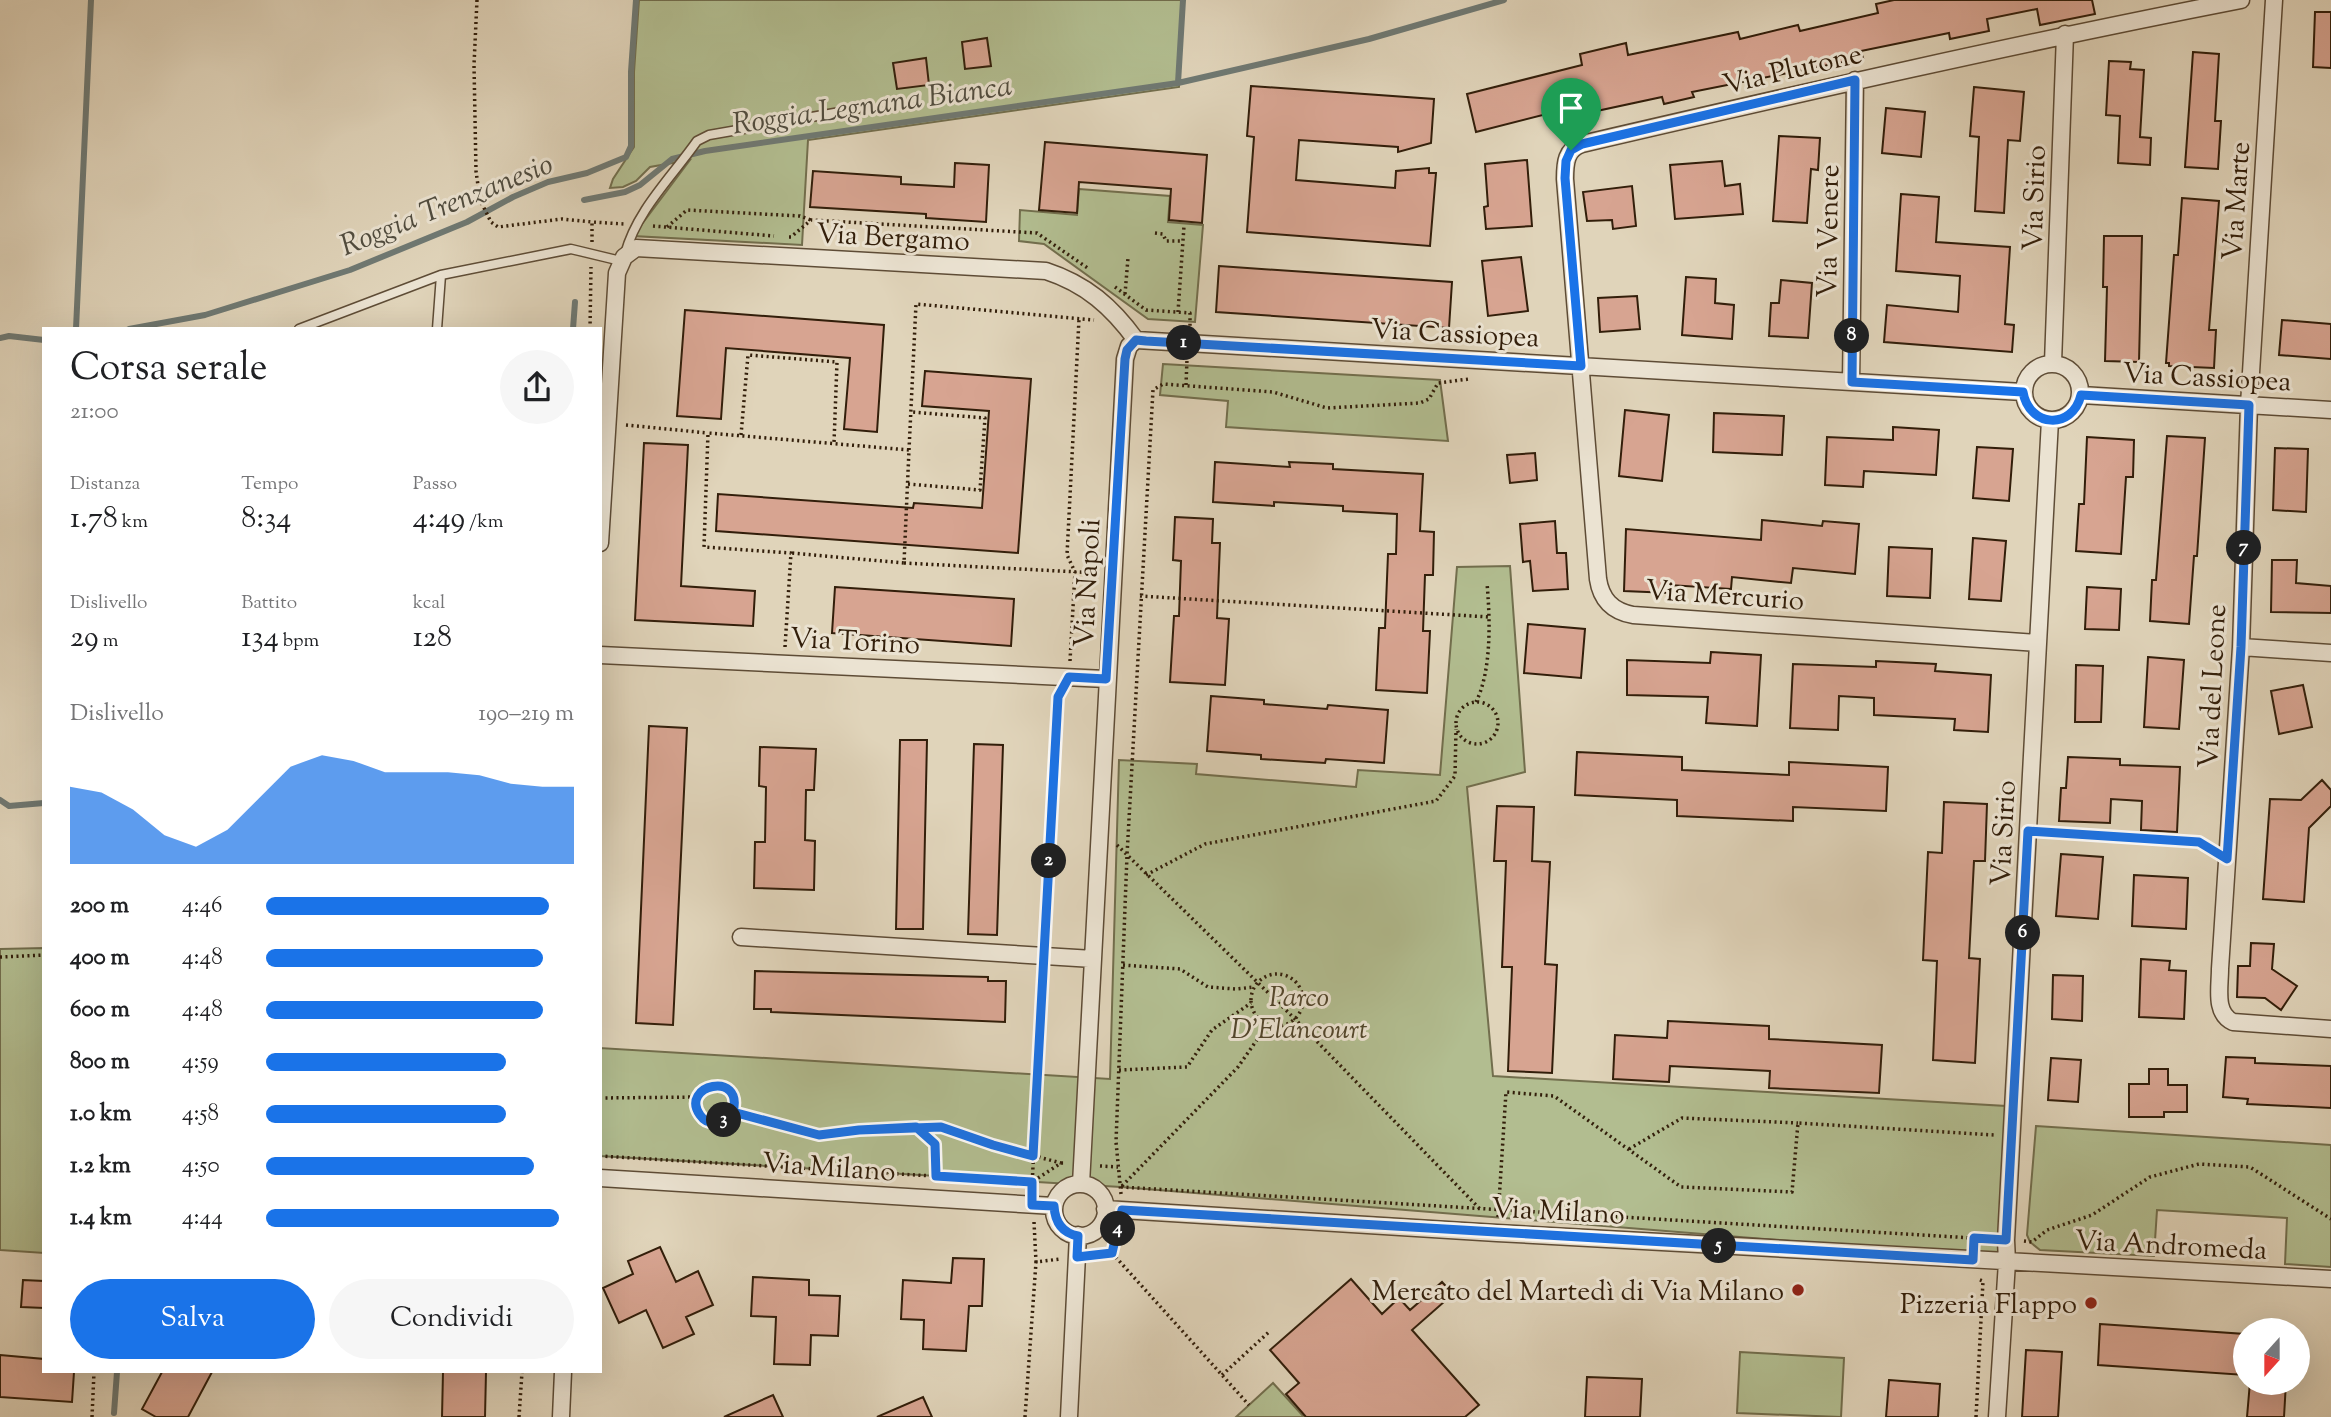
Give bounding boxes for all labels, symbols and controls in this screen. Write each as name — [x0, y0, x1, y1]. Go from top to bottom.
street label: Via Plutone — [1719, 36, 1866, 106]
water label: Roggia Legnana Bianca — [730, 66, 1015, 147]
pin — [1541, 78, 1601, 150]
icon: arrive — [1552, 89, 1590, 127]
street label: Via Marte — [2214, 140, 2262, 262]
water label: Roggia Trenzanesio — [334, 144, 560, 269]
street label: Via Sirio — [2014, 144, 2058, 252]
street label: Via Venere — [1809, 164, 1851, 298]
street label: Via Bergamo — [815, 215, 971, 263]
street label: Via Cassiopea — [1369, 311, 1540, 359]
pin: 8 — [1834, 318, 1870, 354]
text: 8 — [1847, 322, 1856, 349]
pin: 1 — [1166, 326, 1202, 360]
text: 1 — [1180, 329, 1187, 356]
text: Corsa serale — [70, 343, 268, 397]
button: share — [500, 350, 574, 424]
street label: Via Cassiopea — [2121, 355, 2292, 403]
text: 21:00 — [70, 396, 119, 429]
text: Distanza — [70, 471, 140, 498]
text: Tempo — [241, 471, 298, 498]
text: Passo — [413, 471, 457, 498]
text: 1.78 — [70, 498, 118, 541]
text: 8:34 — [241, 498, 291, 541]
text: 4:49 — [413, 498, 465, 541]
text: km — [118, 509, 148, 536]
text: /km — [465, 509, 503, 536]
street label: Via Napoli — [1066, 518, 1112, 649]
pin: 7 — [2226, 530, 2262, 566]
text: 7 — [2239, 534, 2248, 561]
street label: Via Mercurio — [1644, 571, 1806, 622]
text: Dislivello — [70, 590, 147, 617]
text: Battito — [241, 590, 297, 617]
text: kcal — [413, 590, 445, 617]
street label: Via del Leone — [2190, 603, 2238, 769]
text: 29 — [70, 617, 99, 660]
text: 134 — [241, 617, 279, 660]
text: 128 — [413, 617, 452, 660]
street label: Via Torino — [789, 620, 921, 666]
text: m — [99, 628, 118, 655]
text: bpm — [279, 628, 319, 655]
text: Dislivello — [70, 698, 164, 731]
text: 190–219 m — [478, 698, 574, 731]
street label: Via Sirio — [1982, 779, 2028, 887]
pin: 2 — [1032, 844, 1066, 878]
text: 2 — [1044, 847, 1053, 874]
text: 200 m — [70, 890, 129, 923]
text: 4:46 — [182, 890, 222, 923]
pin: 6 — [2006, 916, 2040, 950]
text: 6 — [2018, 919, 2027, 946]
text: 400 m — [70, 942, 130, 975]
text: 4:48 — [182, 942, 223, 975]
park label: Parco D'Elancourt — [1230, 979, 1368, 1051]
text: 600 m — [70, 994, 130, 1027]
text: 4:48 — [182, 994, 223, 1027]
text: 800 m — [70, 1046, 130, 1079]
text: 4:59 — [182, 1046, 219, 1079]
text: 1.0 km — [70, 1098, 132, 1131]
text: 4:58 — [182, 1098, 219, 1131]
pin: 3 — [706, 1102, 742, 1138]
text: 3 — [720, 1106, 727, 1133]
street label: Via Milano — [761, 1144, 897, 1194]
text: 1.2 km — [70, 1150, 131, 1183]
text: 4:50 — [182, 1150, 220, 1183]
street label: Via Milano — [1490, 1190, 1626, 1236]
text: 1.4 km — [70, 1202, 132, 1235]
text: 4:44 — [182, 1202, 223, 1235]
pin: 4 — [1100, 1212, 1136, 1246]
text: 4 — [1113, 1215, 1122, 1242]
street label: Via Andromeda — [2074, 1222, 2268, 1272]
pin: 5 — [1702, 1228, 1736, 1264]
text: 5 — [1715, 1232, 1722, 1259]
place label: Mercato del Martedì di Via Milano — [1372, 1273, 1784, 1313]
button: Salva — [70, 1279, 315, 1359]
button: Condividi — [329, 1279, 574, 1359]
marker: Mercato del Martedì di Via Milano — [1790, 1282, 1806, 1298]
place label: Pizzeria Flappo — [1900, 1286, 2077, 1326]
marker: Pizzeria Flappo — [2083, 1295, 2099, 1311]
north arrow — [2233, 1318, 2310, 1395]
map controls — [2233, 1318, 2310, 1395]

